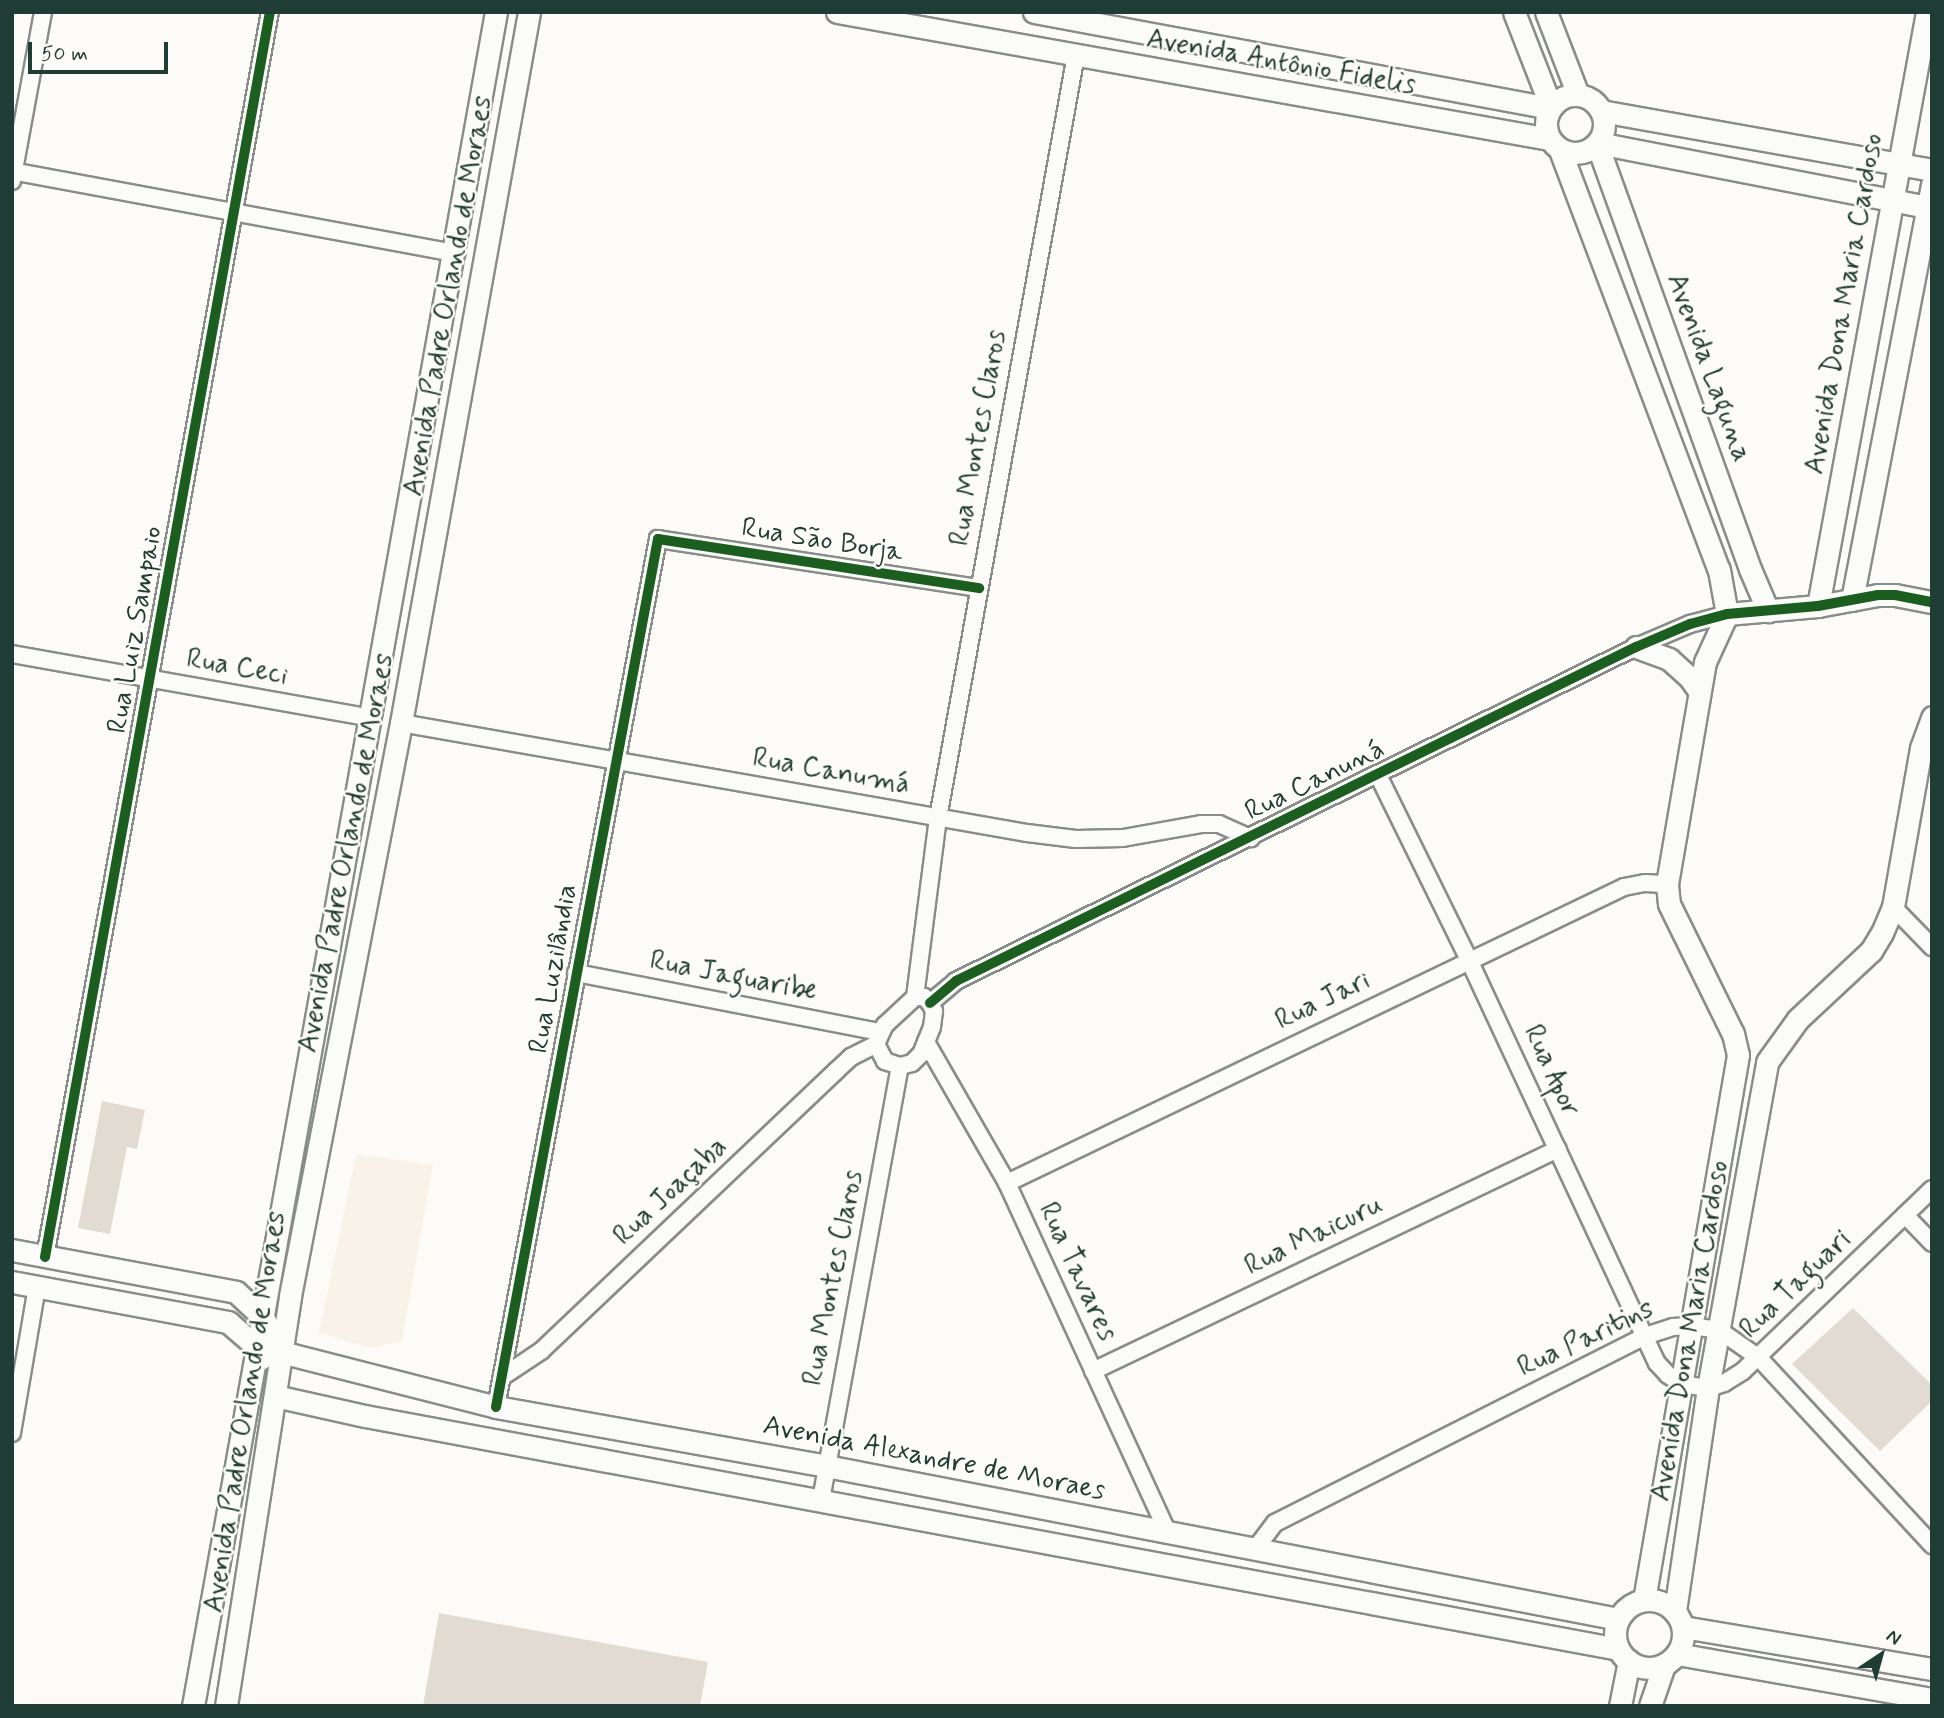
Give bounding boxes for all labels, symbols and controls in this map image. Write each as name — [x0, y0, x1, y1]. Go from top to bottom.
street label: Avenida Antônio Fidelis — [1144, 23, 1418, 103]
scale bar — [32, 28, 172, 72]
text: 50 m — [41, 40, 88, 68]
street label: Avenida Padre Orlando de Moraes — [397, 95, 501, 497]
street label: Avenida Dona Maria Cardoso — [1799, 131, 1891, 477]
street label: Avenida Laguna — [1659, 271, 1757, 465]
street label: Rua Montes Claros — [943, 325, 1015, 551]
street label: Rua São Borja — [740, 512, 904, 570]
street label: Rua Luiz Sampaio — [101, 525, 171, 735]
street label: Rua Ceci — [183, 642, 291, 694]
street label: Avenida Padre Orlando de Moraes — [292, 652, 402, 1054]
street label: Rua Canuná — [1242, 734, 1388, 828]
street label: Rua Canumá — [752, 742, 910, 802]
street label: Rua Luzilândia — [523, 883, 585, 1055]
street label: Rua Jaguaribe — [648, 945, 818, 1009]
street label: Rua Jari — [1271, 964, 1375, 1038]
street label: Rua Apor — [1515, 1020, 1587, 1122]
street label: Rua Joaçaba — [607, 1131, 735, 1253]
street label: Avenida Dona Maria Cardoso — [1645, 1158, 1737, 1504]
street label: Rua Montes Claros — [796, 1165, 872, 1391]
street label: Rua Maicuru — [1239, 1188, 1389, 1284]
street label: Rua Tavares — [1032, 1201, 1122, 1343]
street label: Avenida Padre Orlando de Moraes — [198, 1211, 294, 1613]
street label: Rua Taguari — [1735, 1226, 1857, 1344]
street label: Rua Paritins — [1514, 1294, 1658, 1384]
street label: Avenida Alexandre de Moraes — [762, 1410, 1106, 1508]
north arrow — [1846, 1620, 1916, 1690]
text: N — [1881, 1624, 1906, 1651]

